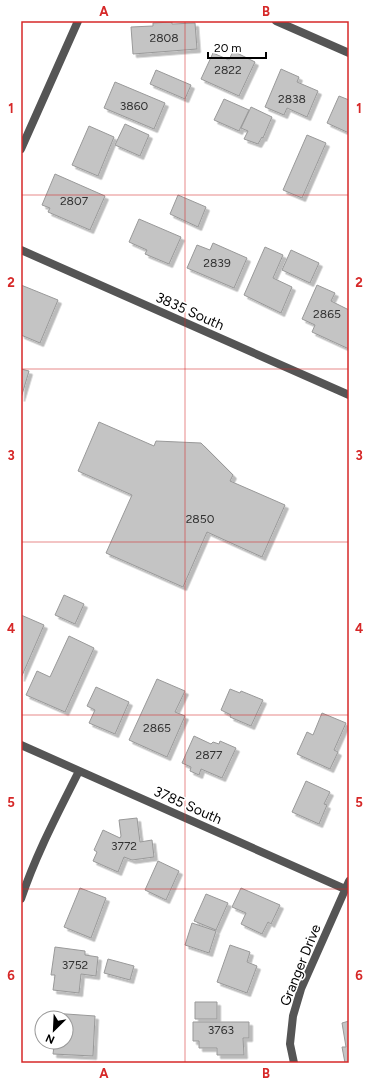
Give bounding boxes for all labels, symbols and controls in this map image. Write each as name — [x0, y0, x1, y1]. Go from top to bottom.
text: A — [99, 4, 109, 19]
text: B — [262, 4, 270, 19]
house number: 2808 — [149, 31, 179, 45]
scale bar — [208, 34, 266, 60]
text: 20 m — [214, 41, 242, 55]
house number: 2822 — [214, 63, 242, 77]
house number: 2838 — [278, 92, 306, 106]
house number: 3860 — [120, 99, 148, 113]
text: 1 — [8, 101, 14, 116]
text: 1 — [356, 101, 362, 116]
house number: 2807 — [60, 194, 89, 208]
house number: 2839 — [203, 256, 231, 270]
text: 2 — [7, 275, 15, 290]
text: 2 — [355, 275, 363, 290]
street label: 3835 South — [153, 289, 227, 334]
house number: 2865 — [313, 307, 341, 321]
text: 3 — [7, 448, 15, 463]
text: 3 — [355, 448, 363, 463]
house number: 2850 — [186, 512, 215, 526]
text: 4 — [7, 621, 15, 636]
text: 4 — [355, 621, 363, 636]
house number: 2865 — [143, 721, 171, 735]
house number: 2877 — [196, 748, 223, 762]
street label: 3785 South — [151, 783, 225, 828]
text: 5 — [7, 795, 15, 810]
text: 5 — [355, 795, 363, 810]
house number: 3772 — [111, 839, 137, 853]
street label: Granger Drive — [276, 921, 325, 1009]
house number: 3752 — [62, 958, 88, 972]
text: 6 — [7, 968, 15, 983]
text: 6 — [355, 968, 363, 983]
north arrow — [34, 1010, 74, 1050]
house number: 3763 — [208, 1023, 234, 1037]
text: N — [44, 1031, 57, 1046]
text: A — [99, 1066, 109, 1081]
text: B — [262, 1066, 270, 1081]

